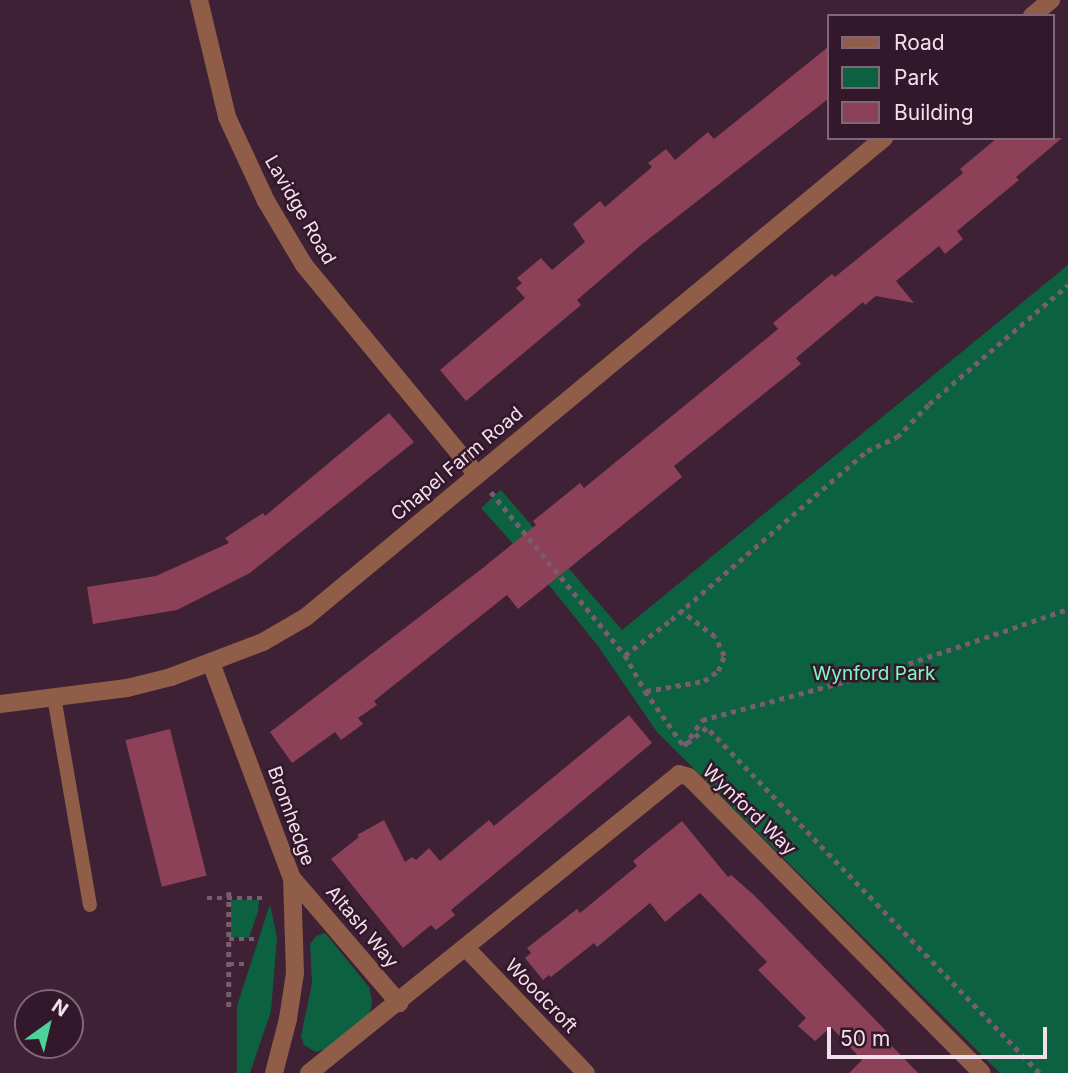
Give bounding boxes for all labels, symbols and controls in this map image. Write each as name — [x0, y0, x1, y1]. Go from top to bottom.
legend — [827, 14, 1054, 140]
text: Road — [894, 30, 945, 55]
text: Park — [894, 65, 939, 90]
text: Building — [894, 100, 974, 125]
street label: Lavidge Road — [260, 151, 340, 269]
street label: Chapel Farm Road — [386, 402, 528, 526]
park label: Wynford Park — [813, 663, 935, 685]
street label: Wynford Way — [698, 760, 800, 860]
street label: Bromhedge — [263, 763, 319, 869]
street label: Altash Way — [321, 881, 403, 973]
street label: Woodcroft — [500, 954, 582, 1038]
north arrow — [14, 989, 84, 1059]
text: N — [47, 994, 72, 1021]
scale bar — [830, 1014, 1050, 1058]
text: 50 m — [840, 1026, 890, 1051]

